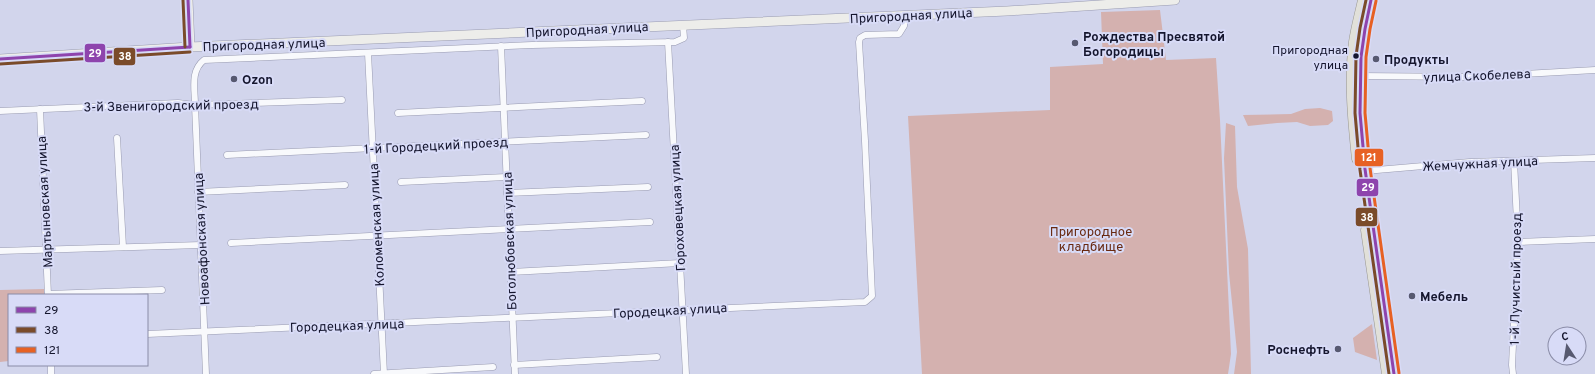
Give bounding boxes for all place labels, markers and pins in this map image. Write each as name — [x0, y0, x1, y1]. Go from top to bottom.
place label: Рождества Пресвятой Богородицы — [1083, 30, 1225, 61]
marker: Рождества Пресвятой Богородицы — [1070, 38, 1080, 48]
place label: Пригородная улица — [1272, 43, 1348, 74]
marker: Пригородная улица — [1351, 51, 1361, 61]
place label: Продукты — [1384, 53, 1449, 69]
marker: Продукты — [1371, 54, 1381, 64]
place label: Ozon — [242, 73, 273, 89]
marker: Ozon — [229, 74, 239, 84]
place label: Мебель — [1420, 290, 1468, 306]
marker: Мебель — [1407, 291, 1417, 301]
place label: Роснефть — [1267, 343, 1330, 359]
marker: Роснефть — [1333, 344, 1343, 354]

